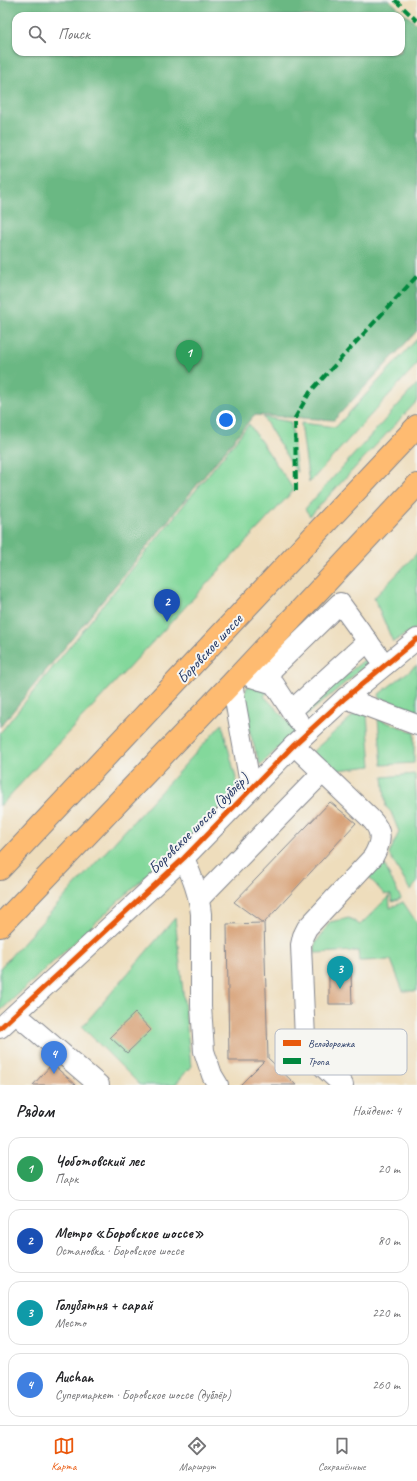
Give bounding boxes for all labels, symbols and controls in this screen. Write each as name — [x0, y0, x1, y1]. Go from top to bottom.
search box — [12, 12, 405, 56]
icon: search — [26, 23, 48, 45]
text: Поиск — [58, 25, 90, 44]
pin: 1 — [176, 340, 202, 373]
your location — [216, 410, 236, 430]
pin: 2 — [154, 589, 180, 622]
street label: Боровское шоссе — [172, 608, 248, 688]
street label: Боровское шоссе (дублёр) — [144, 769, 254, 878]
pin: 3 — [327, 956, 353, 989]
legend — [275, 1029, 407, 1075]
text: Велодорожка — [308, 1036, 355, 1050]
pin: 4 — [41, 1041, 67, 1074]
text: Тропа — [308, 1054, 329, 1068]
text: Рядом — [16, 1101, 54, 1122]
text: Найдено: 4 — [353, 1103, 401, 1119]
text: Чоботовский лес — [55, 1152, 145, 1171]
text: 1 — [27, 1161, 33, 1177]
text: 20 m — [378, 1161, 400, 1177]
text: Парк — [55, 1171, 78, 1187]
text: Метро «Боровское шоссе» — [55, 1224, 204, 1243]
text: 2 — [27, 1233, 33, 1249]
text: 80 m — [378, 1233, 400, 1249]
text: Остановка · Боровское шоссе — [55, 1243, 184, 1259]
text: Голубятня + сарай — [55, 1296, 153, 1315]
text: 3 — [27, 1305, 33, 1321]
text: 220 m — [372, 1305, 400, 1321]
text: Место — [55, 1315, 86, 1331]
text: Auchan — [55, 1368, 94, 1387]
text: 4 — [27, 1377, 33, 1393]
text: 260 m — [372, 1377, 400, 1393]
text: Супермаркет · Боровское шоссе (дублёр) — [55, 1387, 231, 1403]
tab: Карта — [51, 1435, 76, 1473]
tab: Маршрут — [179, 1435, 215, 1473]
tab: Сохранённые — [318, 1435, 366, 1473]

